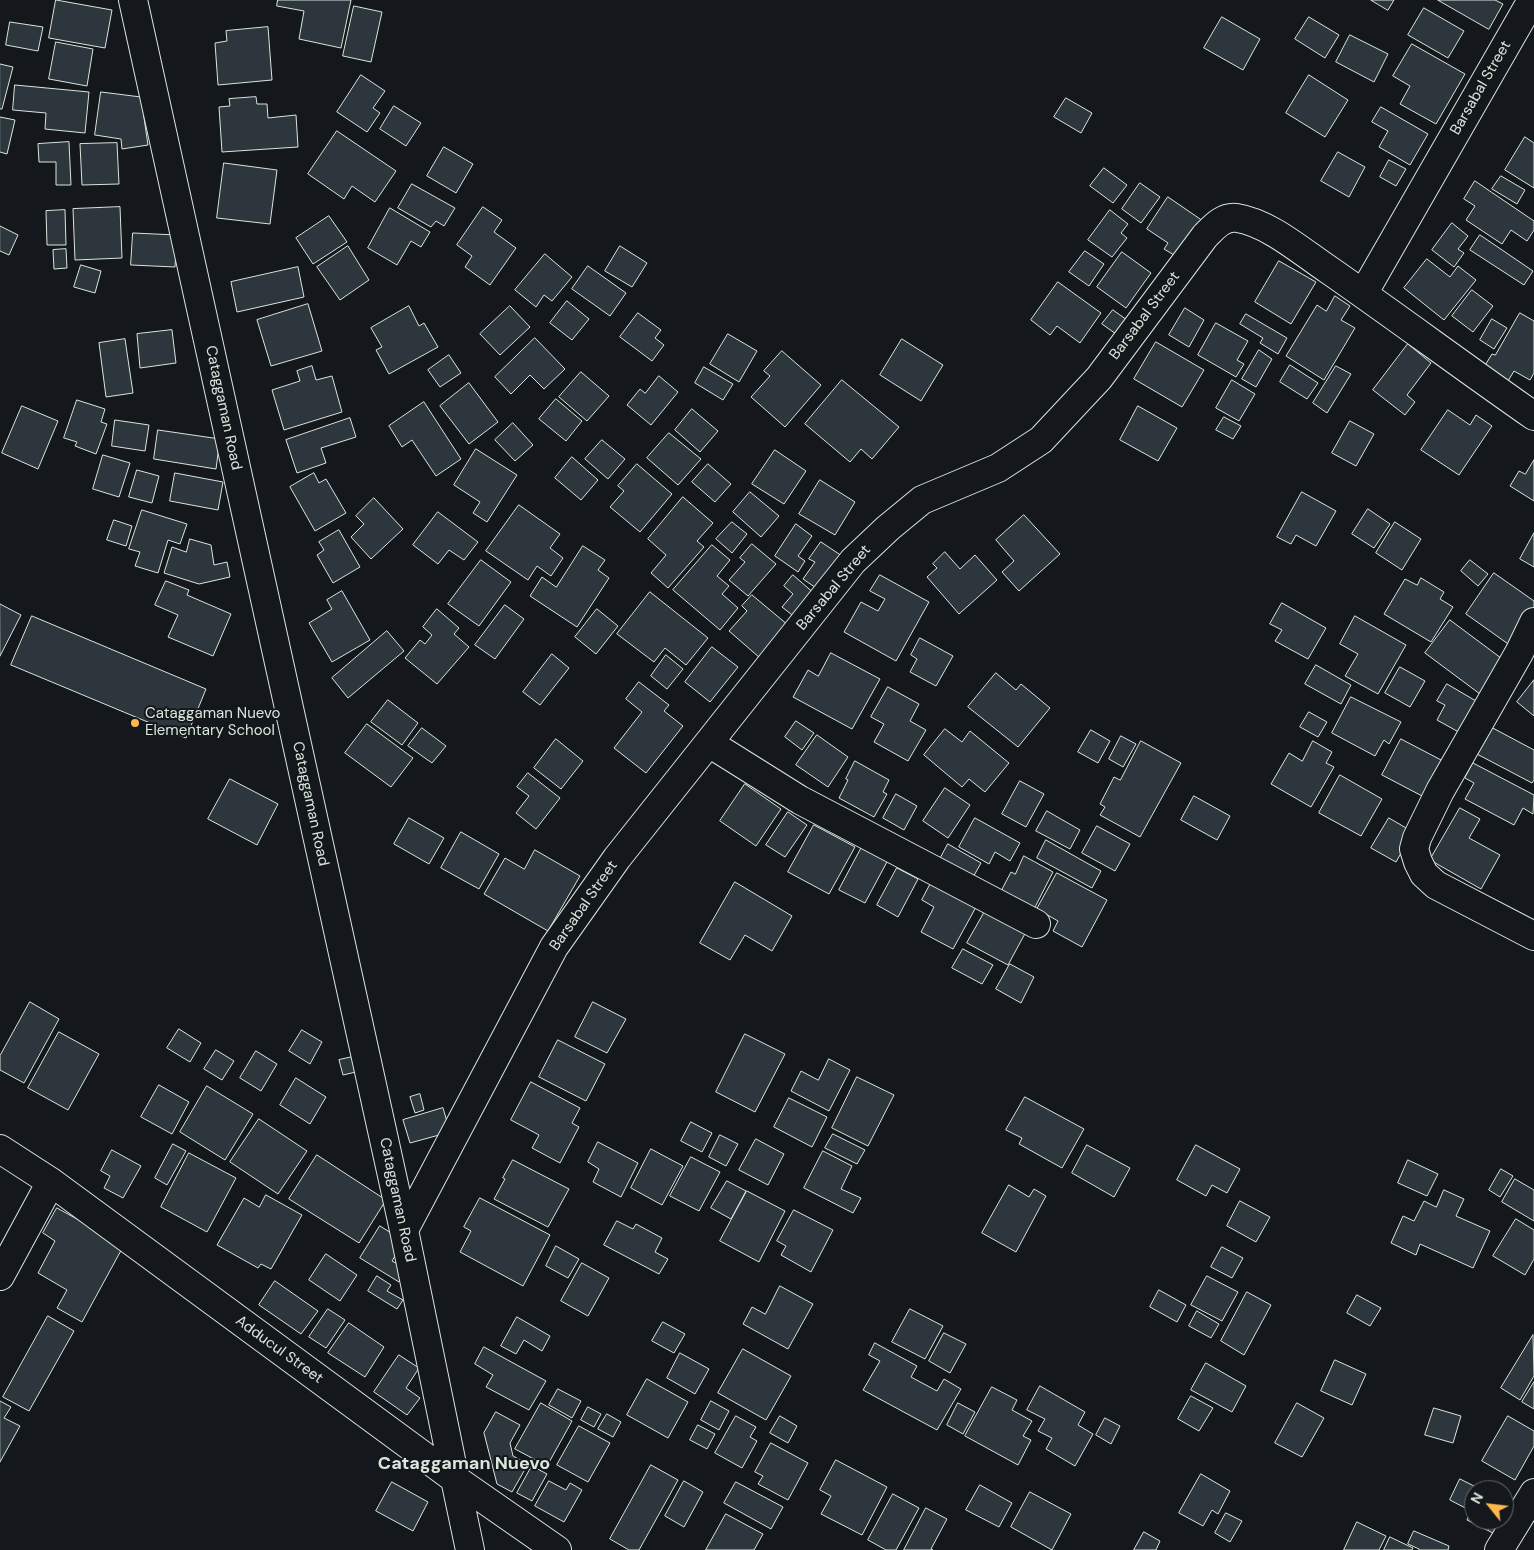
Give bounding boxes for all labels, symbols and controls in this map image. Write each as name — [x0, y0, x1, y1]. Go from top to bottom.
street label: Barsabal Street — [1447, 38, 1515, 138]
street label: Barsabal Street — [1106, 268, 1184, 364]
street label: Cataggaman Road — [201, 344, 245, 472]
street label: Barsabal Street — [793, 542, 875, 634]
place label: Cataggaman Nuevo Elementary School — [145, 705, 280, 740]
marker: Cataggaman Nuevo Elementary School — [129, 717, 141, 729]
street label: Cataggaman Road — [288, 740, 332, 868]
street label: Barsabal Street — [546, 857, 622, 955]
street label: Cataggaman Road — [375, 1136, 419, 1264]
street label: Adducul Street — [232, 1312, 326, 1388]
district label: Cataggaman Nuevo — [378, 1453, 550, 1475]
north arrow — [1464, 1480, 1514, 1530]
text: N — [1466, 1489, 1487, 1507]

